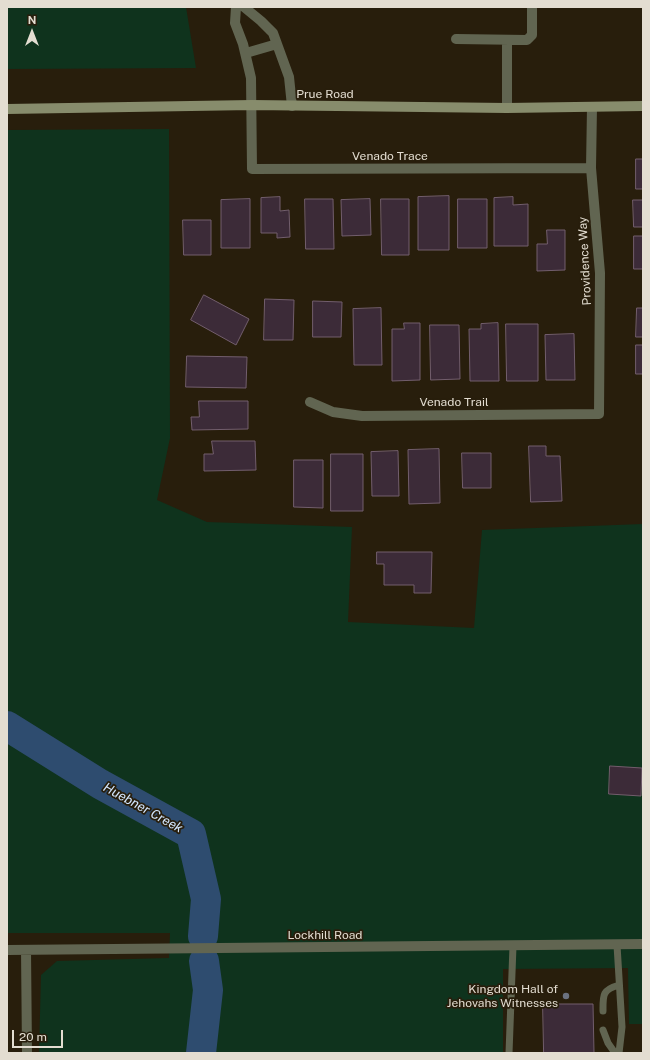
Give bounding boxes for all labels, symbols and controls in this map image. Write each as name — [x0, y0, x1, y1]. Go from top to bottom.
north arrow — [12, 12, 52, 52]
text: N — [28, 14, 36, 26]
street label: Prue Road — [296, 87, 354, 101]
street label: Venado Trace — [352, 149, 428, 163]
street label: Providence Way — [575, 216, 595, 306]
street label: Venado Trail — [419, 395, 489, 409]
water label: Huebner Creek — [101, 780, 185, 836]
street label: Lockhill Road — [287, 928, 363, 942]
place label: Kingdom Hall of Jehovahs Witnesses — [447, 982, 558, 1010]
marker: Kingdom Hall of Jehovahs Witnesses — [561, 991, 571, 1001]
scale bar — [14, 1022, 65, 1048]
text: 20 m — [19, 1030, 47, 1044]

